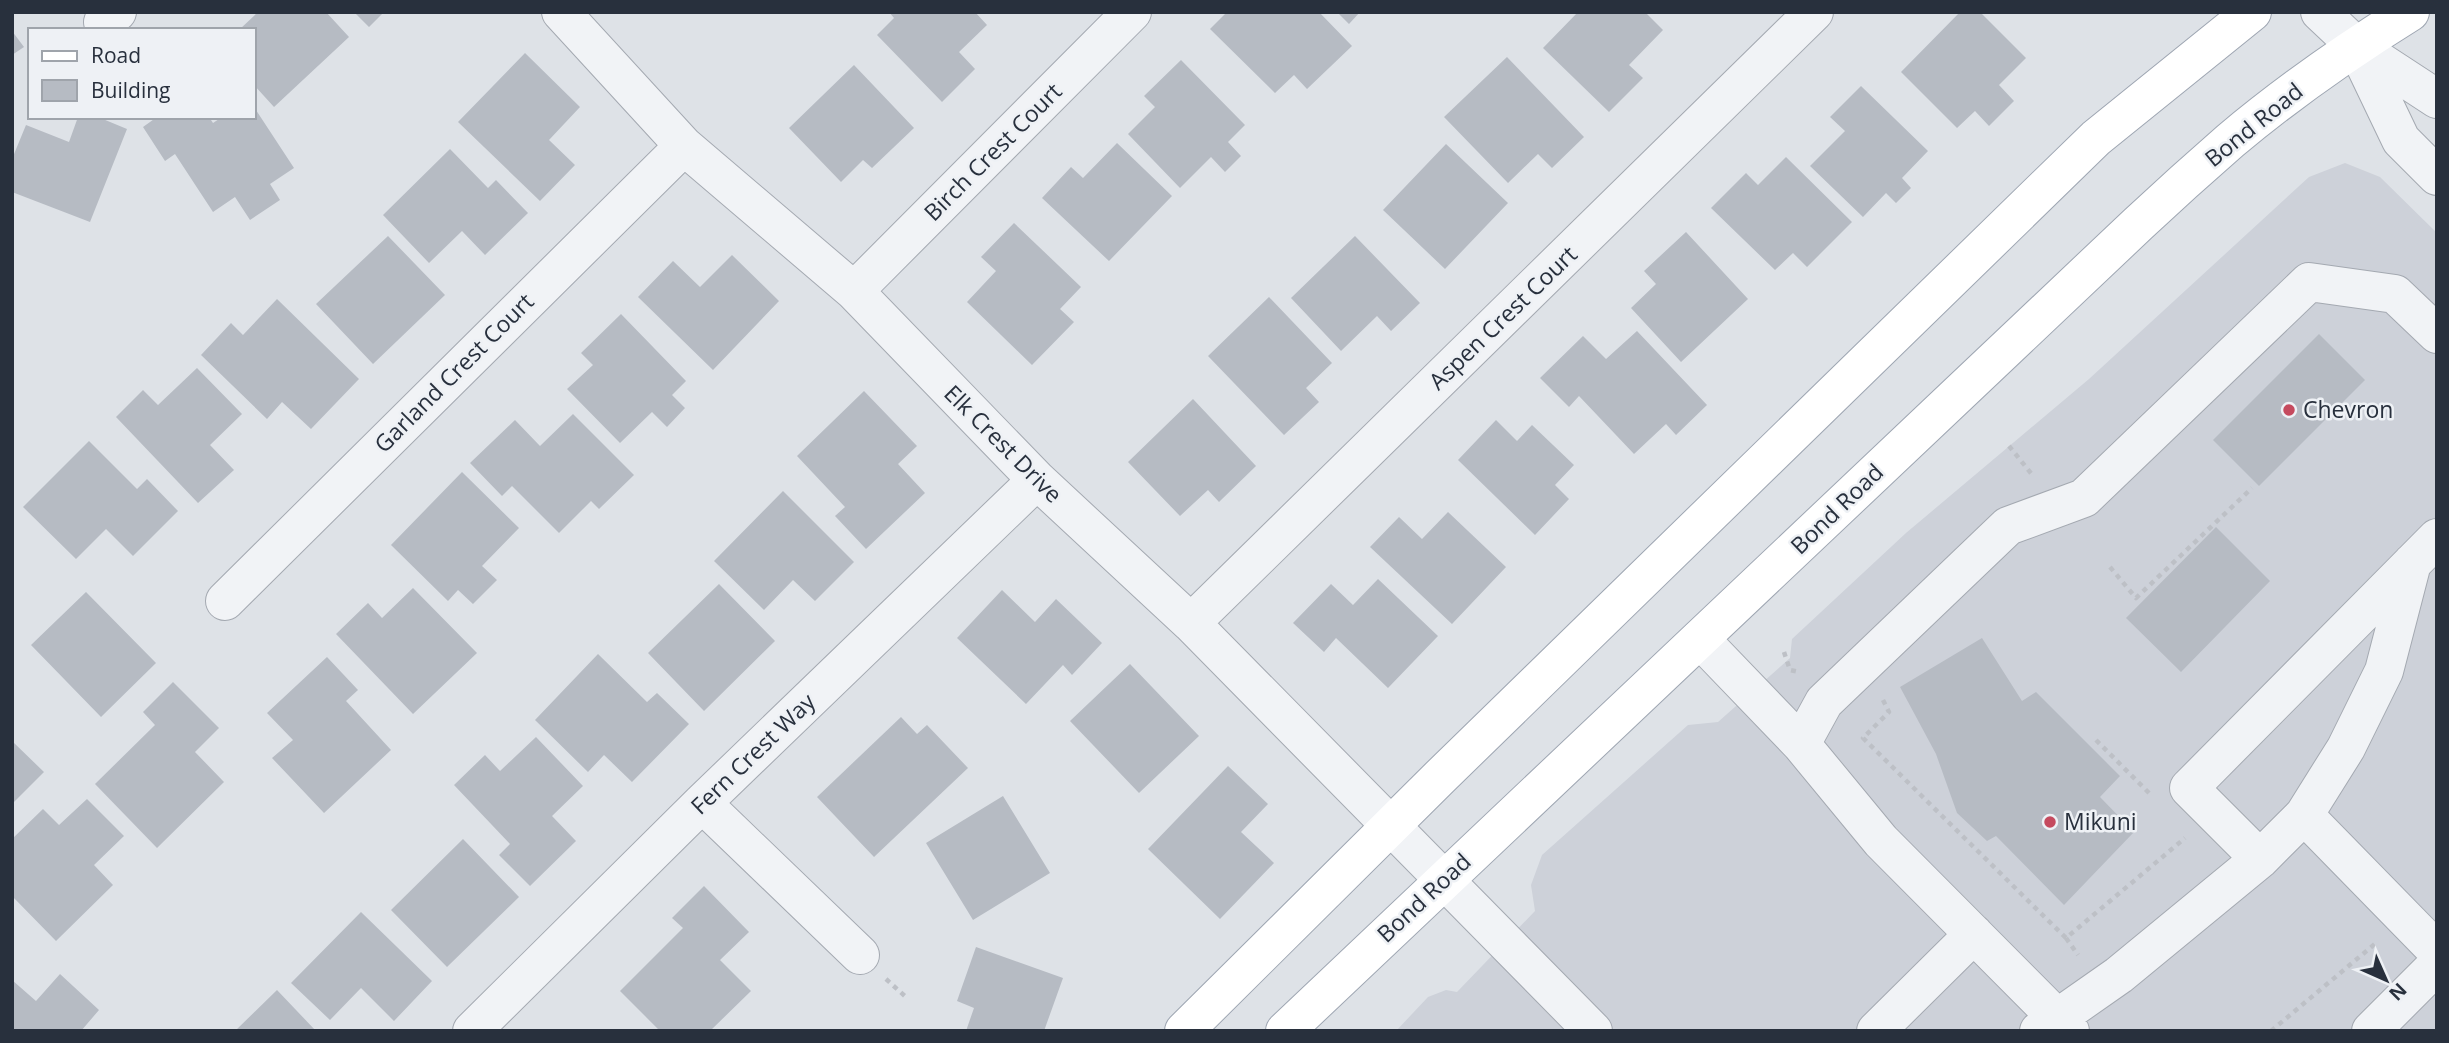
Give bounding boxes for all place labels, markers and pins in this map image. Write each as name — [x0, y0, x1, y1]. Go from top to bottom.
place label: Chevron — [2303, 393, 2393, 425]
marker: Chevron — [2281, 402, 2297, 418]
place label: Mikuni — [2064, 805, 2137, 837]
marker: Mikuni — [2042, 814, 2058, 830]

